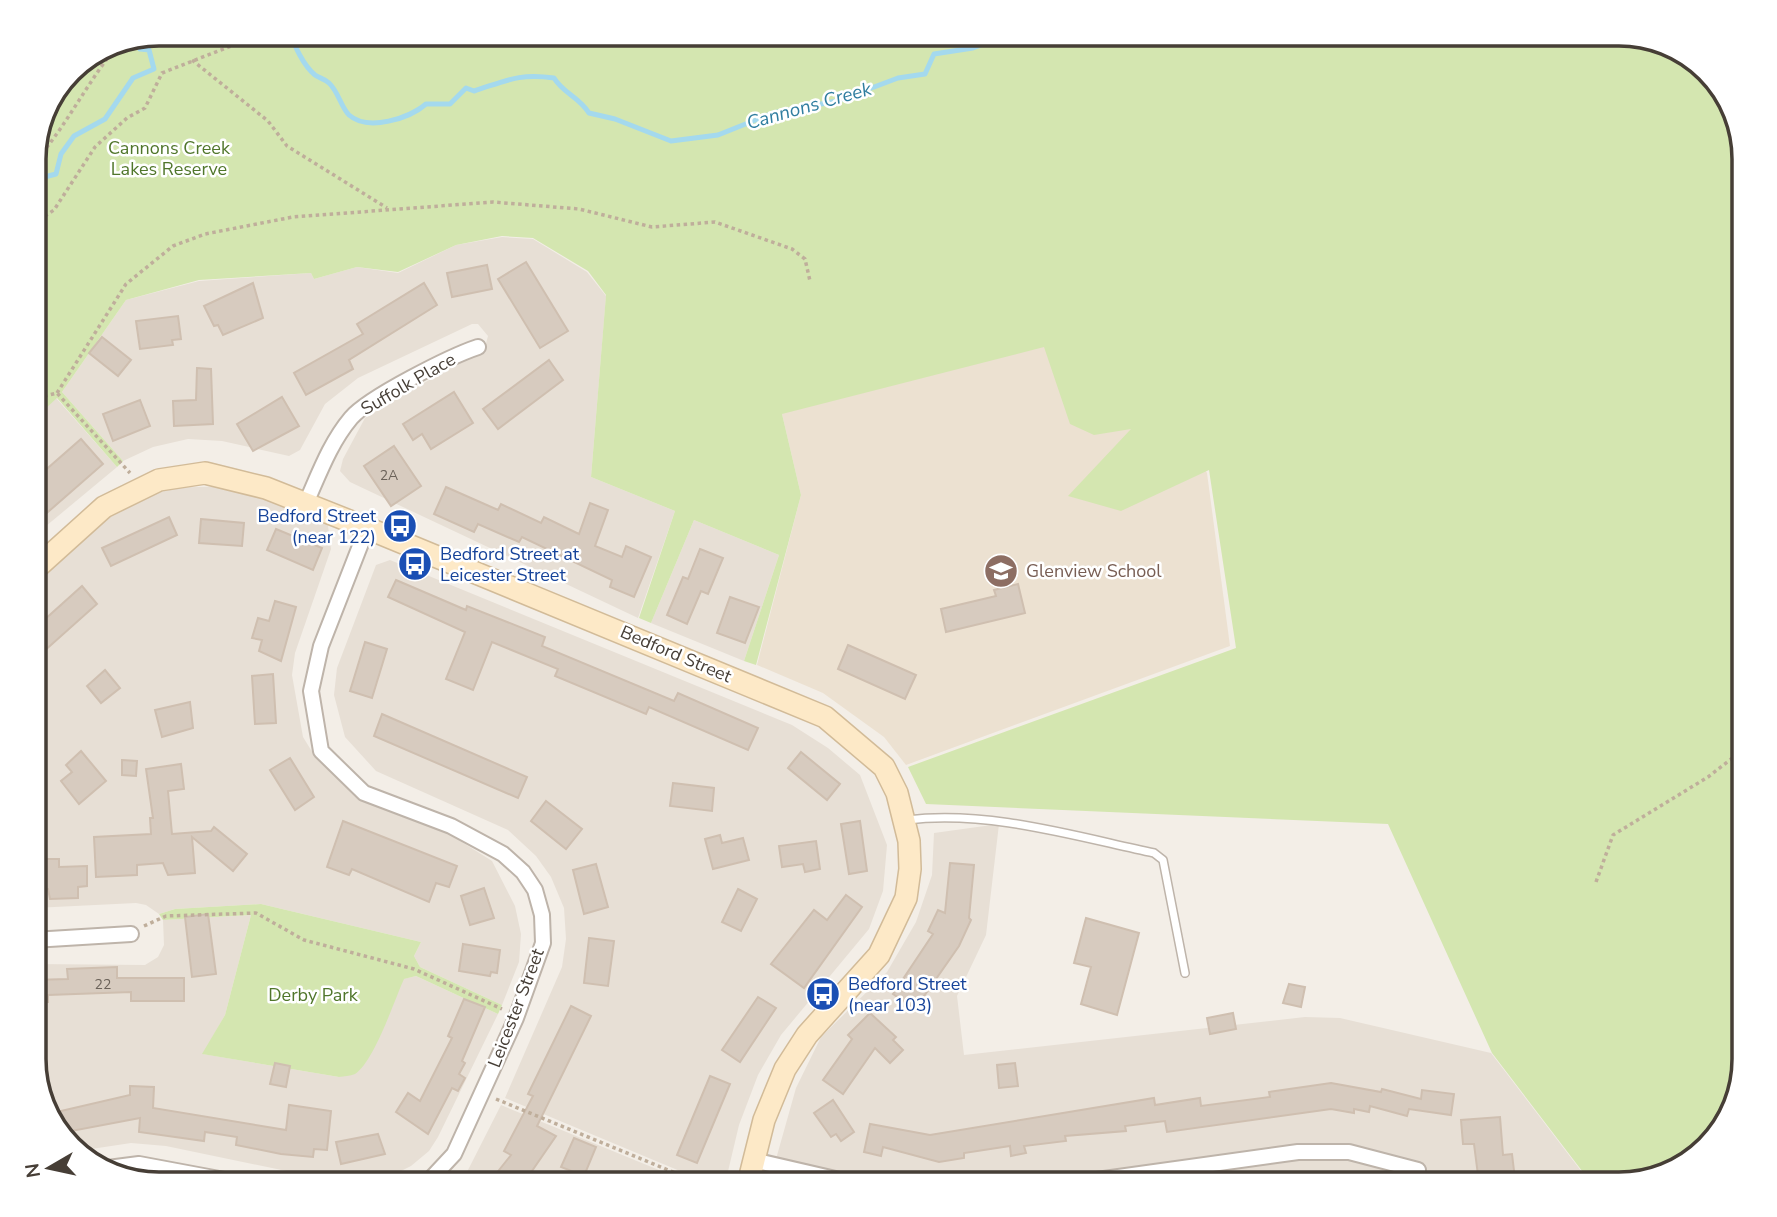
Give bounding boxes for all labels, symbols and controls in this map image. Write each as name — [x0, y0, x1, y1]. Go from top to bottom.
water label: Cannons Creek — [744, 76, 875, 136]
park label: Cannons Creek Lakes Reserve — [108, 136, 231, 181]
street label: Suffolk Place — [356, 347, 460, 421]
house number: 2A — [380, 466, 398, 485]
place label: Bedford Street (near 122) — [257, 504, 377, 549]
bus stop icon: Bedford Street (near 122) — [381, 507, 419, 545]
place label: Bedford Street at Leicester Street — [440, 542, 580, 587]
bus stop icon: Bedford Street at Leicester Street — [396, 545, 434, 583]
school or university icon: Glenview School — [982, 552, 1020, 590]
place label: Glenview School — [1026, 559, 1162, 583]
street label: Bedford Street — [617, 620, 736, 688]
street label: Leicester Street — [482, 944, 550, 1071]
place label: Bedford Street (near 103) — [848, 972, 967, 1017]
house number: 22 — [95, 975, 111, 994]
bus stop icon: Bedford Street (near 103) — [804, 975, 842, 1013]
park label: Derby Park — [268, 983, 359, 1007]
north arrow — [14, 1133, 84, 1203]
text: N — [19, 1161, 47, 1180]

